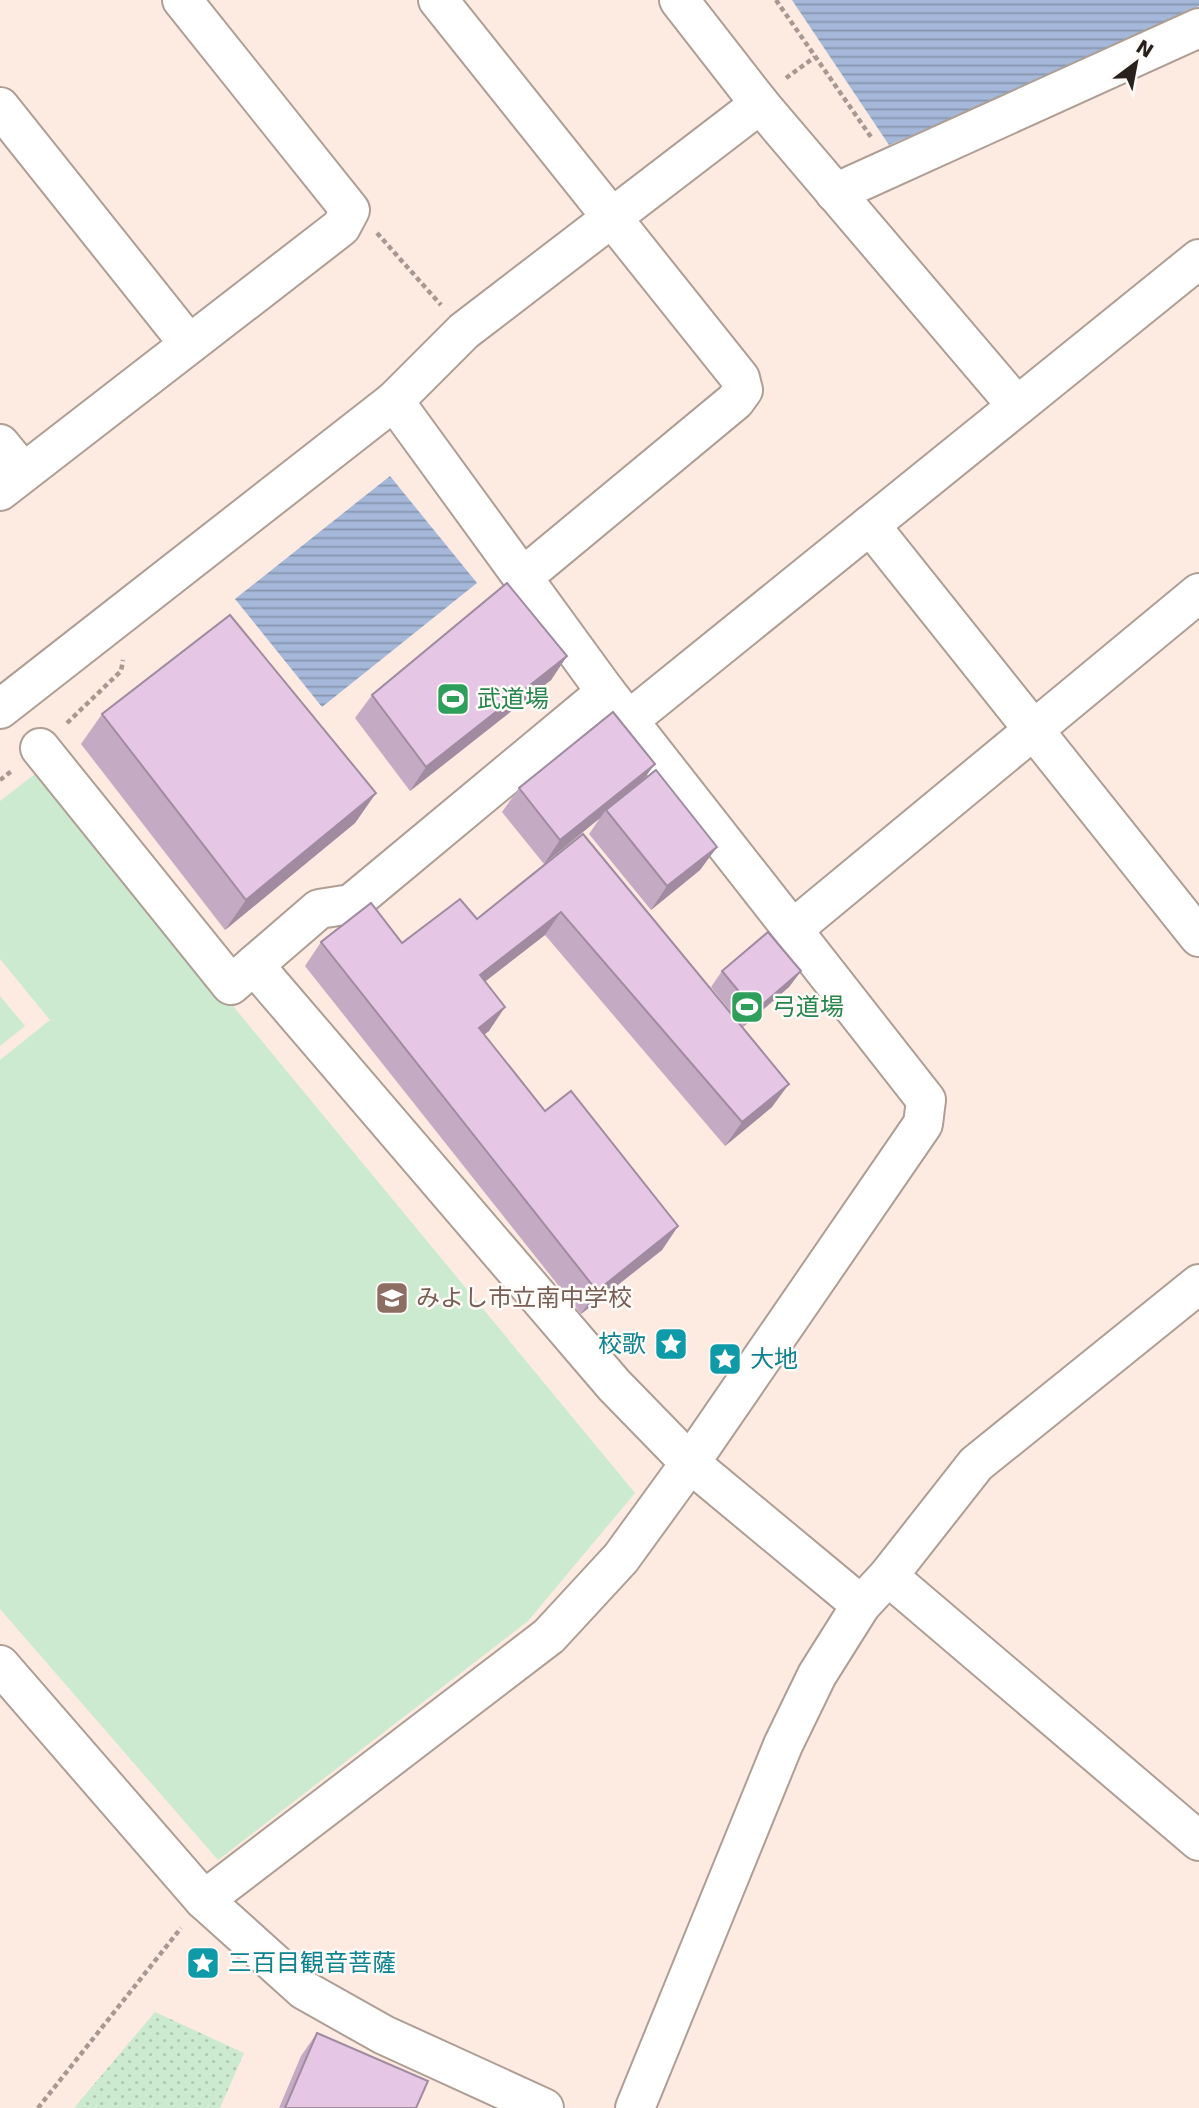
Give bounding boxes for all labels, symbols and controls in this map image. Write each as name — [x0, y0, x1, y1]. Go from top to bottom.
north arrow — [1101, 28, 1171, 98]
text: N — [1132, 35, 1158, 62]
sports icon: 武道場 — [434, 680, 472, 718]
place label: 武道場 — [477, 685, 549, 713]
sports icon: 弓道場 — [728, 988, 766, 1026]
place label: 弓道場 — [772, 993, 844, 1021]
school or university icon: みよし市立南中学校 — [373, 1279, 411, 1317]
place label: みよし市立南中学校 — [416, 1284, 632, 1312]
place icon: 校歌 — [652, 1325, 690, 1363]
place label: 校歌 — [598, 1330, 646, 1358]
place icon: 大地 — [706, 1340, 744, 1378]
place label: 大地 — [750, 1345, 798, 1373]
place icon: 三百目観音菩薩 — [184, 1944, 222, 1982]
place label: 三百目観音菩薩 — [228, 1949, 396, 1977]

